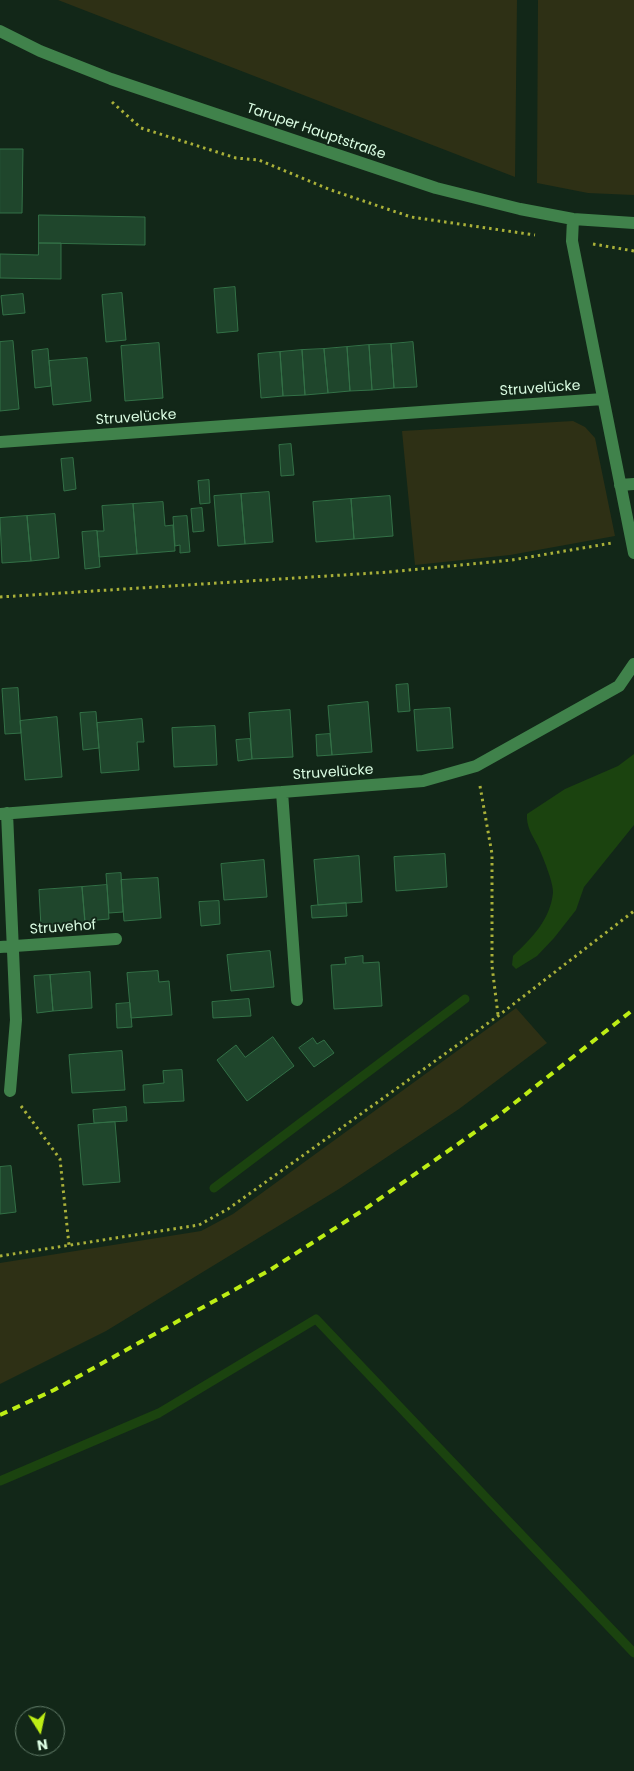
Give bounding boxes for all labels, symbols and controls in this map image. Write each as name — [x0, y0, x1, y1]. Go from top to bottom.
street label: Taruper Hauptstraße — [244, 100, 388, 164]
street label: Struvelücke — [499, 378, 581, 400]
street label: Struvelücke — [95, 407, 177, 429]
street label: Struvelücke — [292, 762, 374, 784]
street label: Struvehof — [29, 917, 97, 939]
north arrow — [15, 1706, 65, 1756]
text: N — [36, 1734, 49, 1756]

